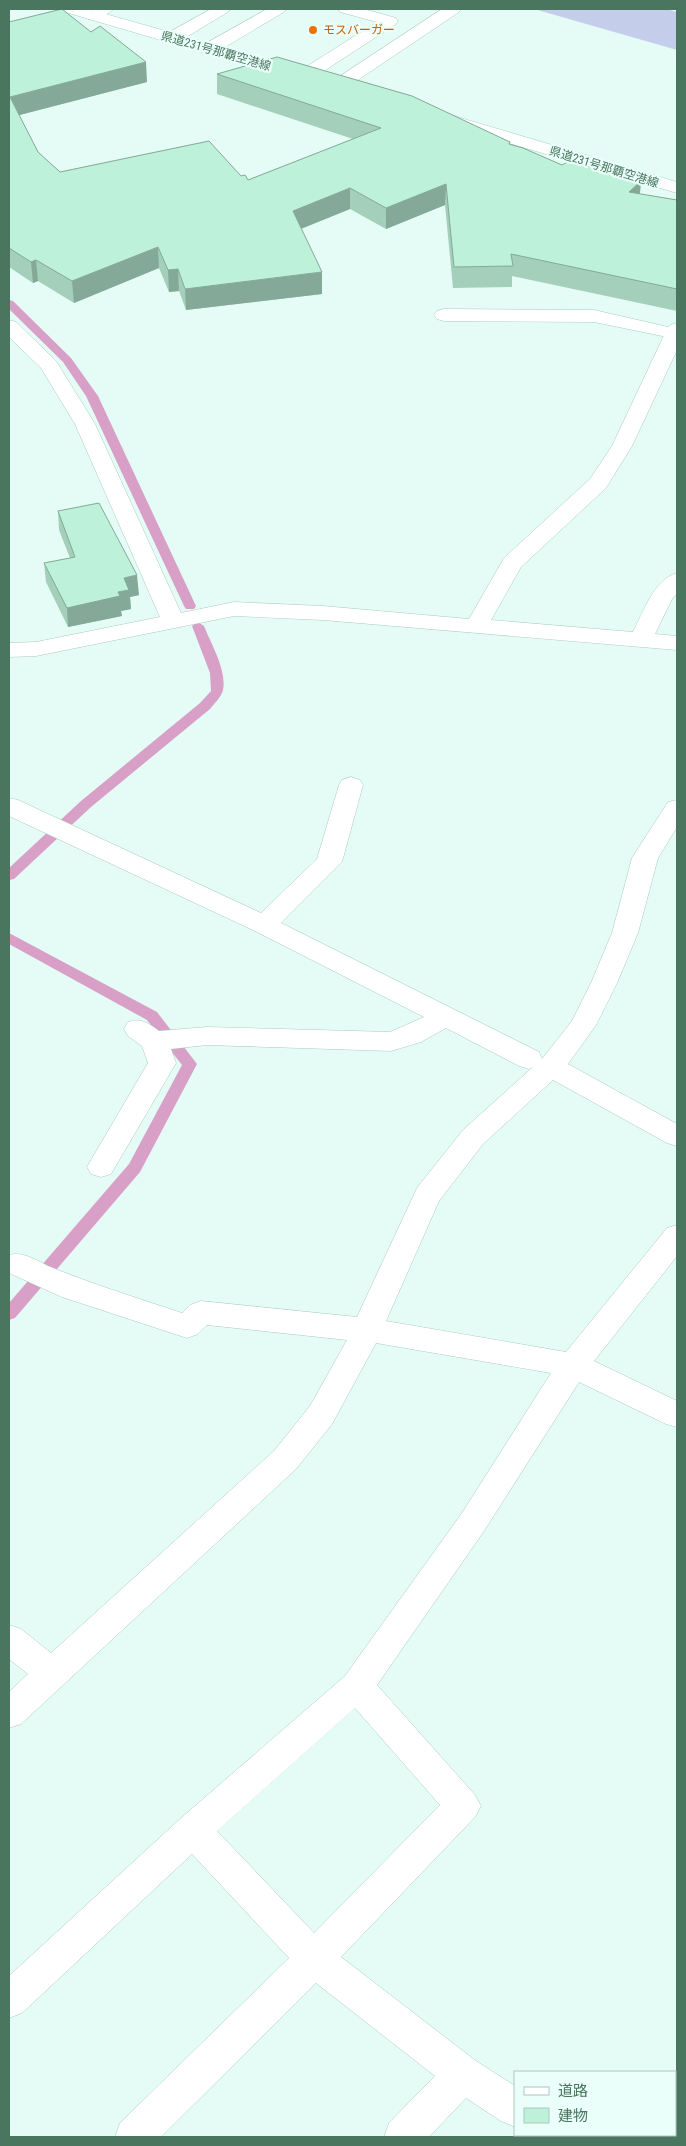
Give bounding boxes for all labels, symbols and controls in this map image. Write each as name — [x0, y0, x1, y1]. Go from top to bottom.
place label: モスバーガー — [323, 23, 395, 37]
marker: モスバーガー — [307, 24, 319, 36]
street label: 県道231号那覇空港線 — [159, 29, 273, 73]
street label: 県道231号那覇空港線 — [548, 144, 660, 190]
legend — [514, 2071, 676, 2136]
text: 道路 — [558, 2082, 588, 2100]
text: 建物 — [558, 2107, 588, 2125]

